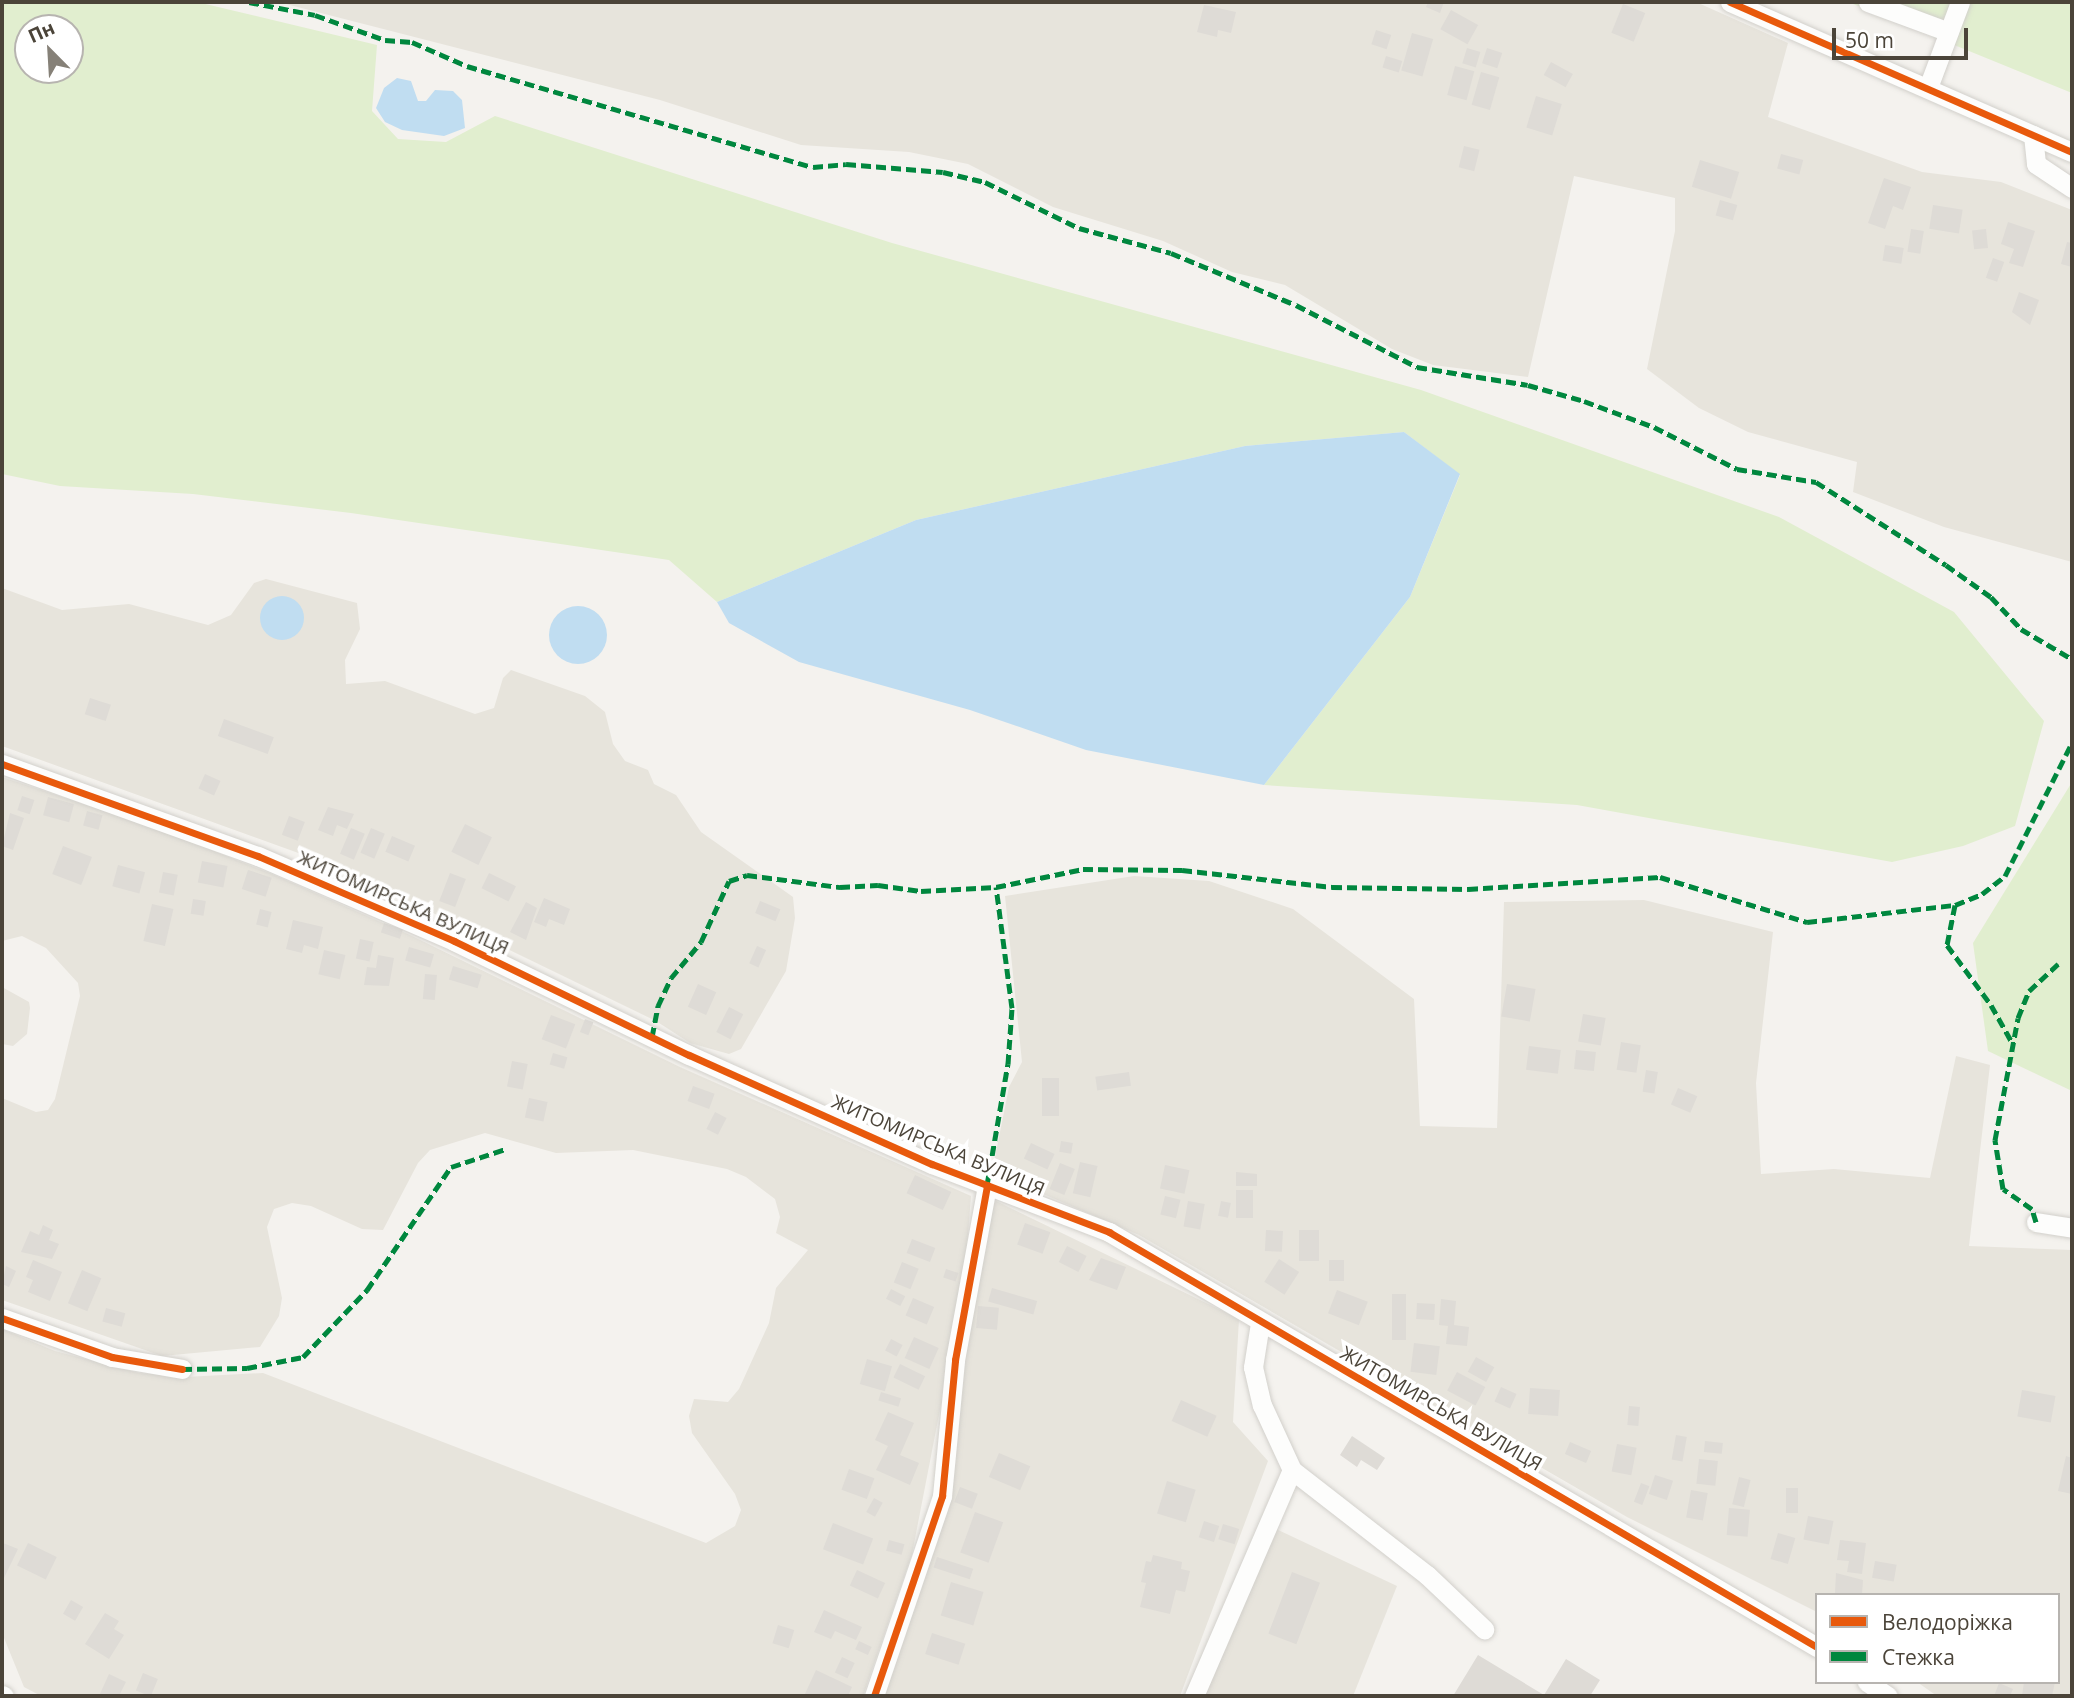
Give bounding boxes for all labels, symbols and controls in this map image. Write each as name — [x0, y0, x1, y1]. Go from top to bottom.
north arrow — [14, 14, 84, 84]
text: Пн — [24, 14, 59, 49]
scale bar — [1836, 14, 1972, 58]
text: 50 m — [1845, 26, 1894, 54]
street label: ЖИТОМИРСЬКА ВУЛИЦЯ — [294, 846, 512, 960]
street label: ЖИТОМИРСЬКА ВУЛИЦЯ — [828, 1091, 1048, 1201]
street label: ЖИТОМИРСЬКА ВУЛИЦЯ — [1336, 1342, 1546, 1476]
legend — [1815, 1593, 2060, 1684]
text: Велодоріжка — [1882, 1608, 2013, 1636]
text: Стежка — [1882, 1643, 1955, 1671]

